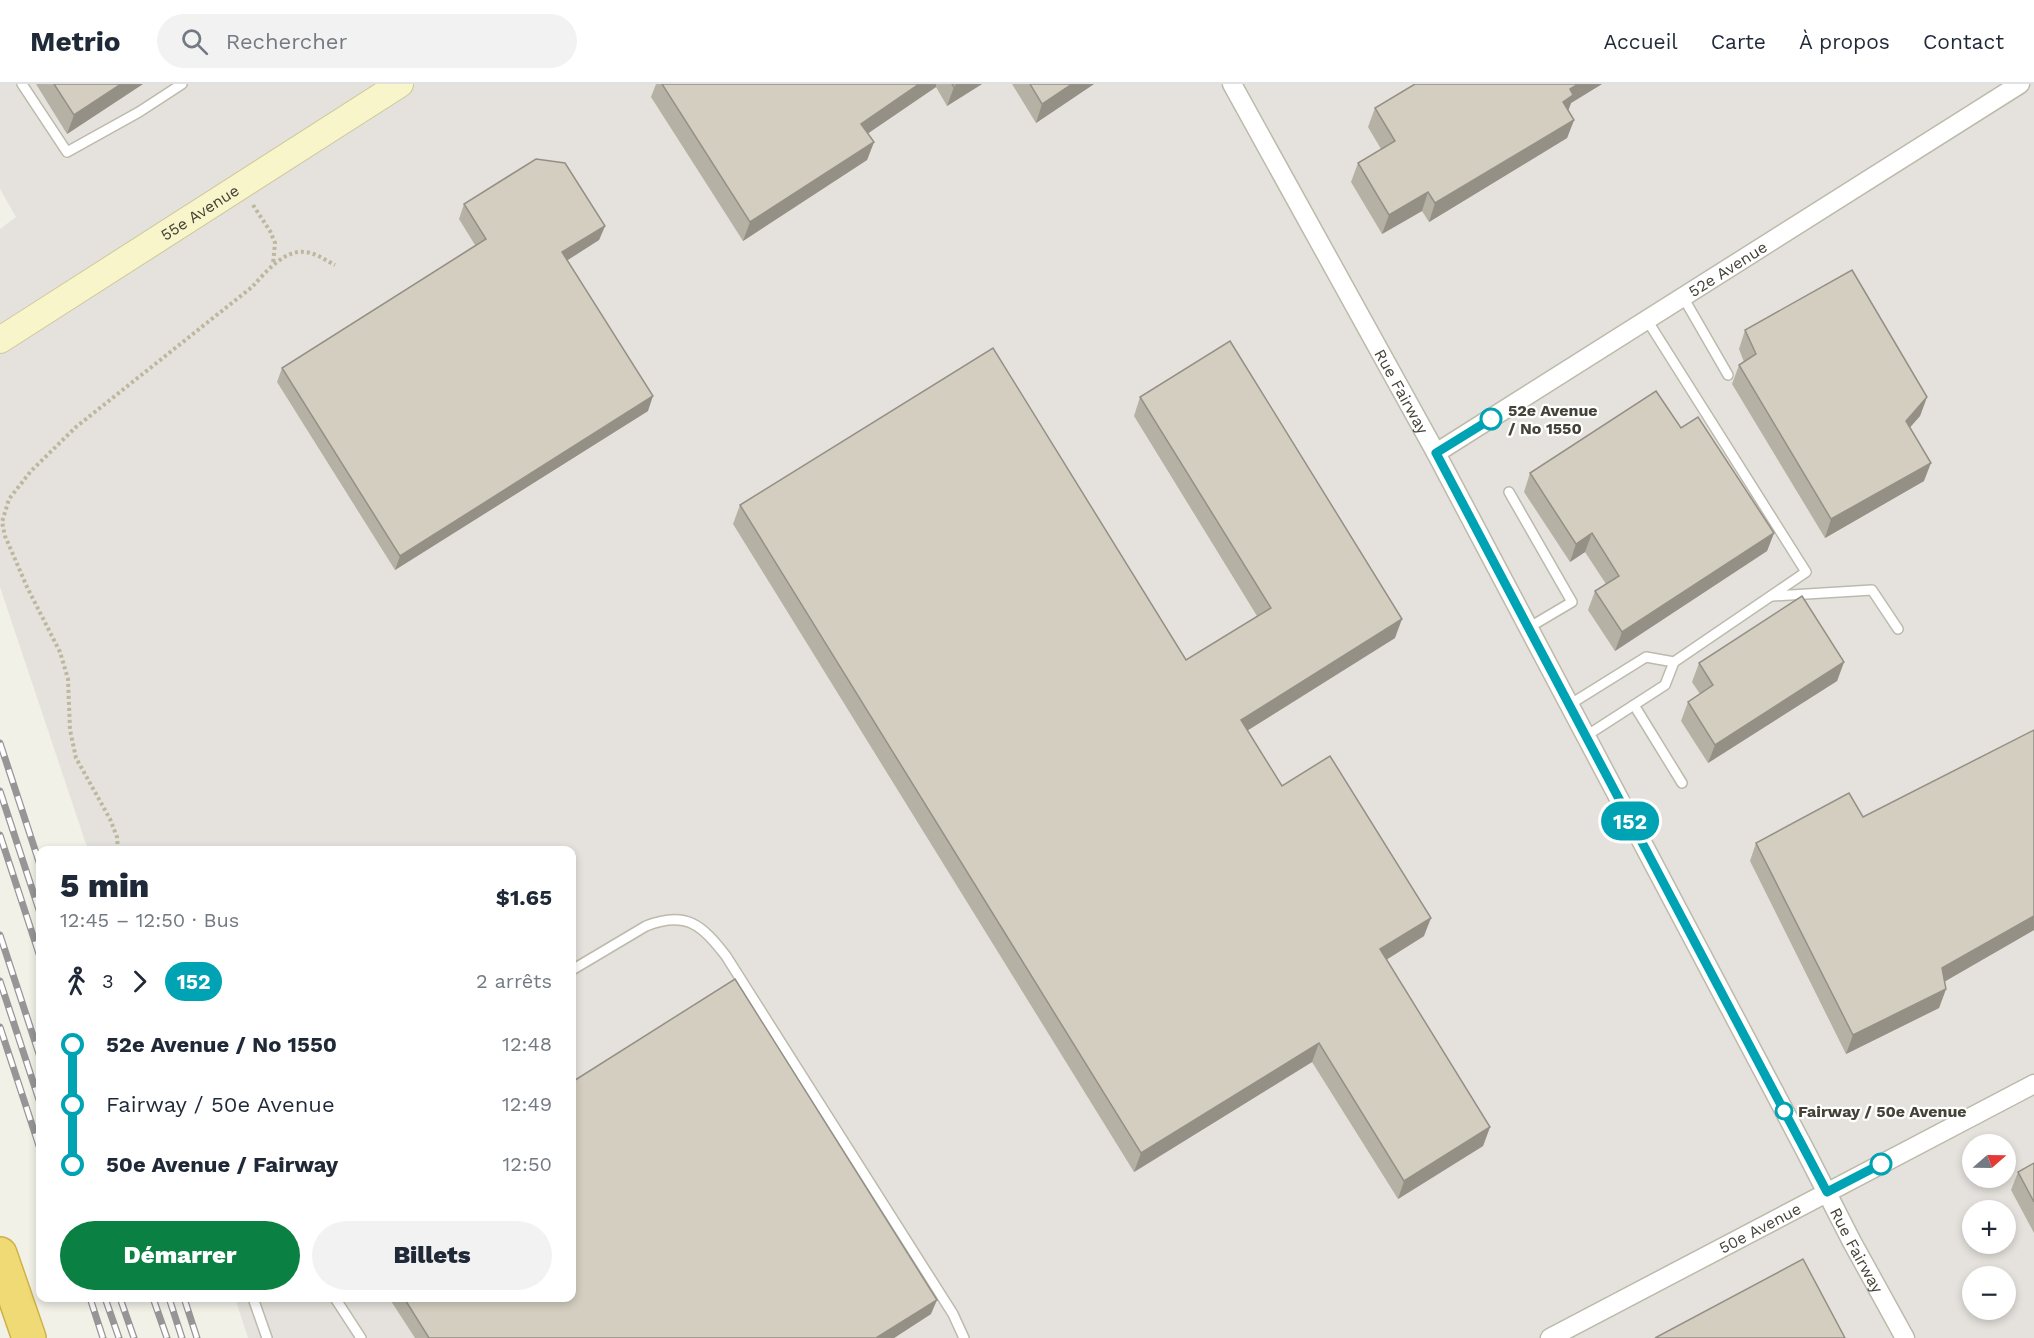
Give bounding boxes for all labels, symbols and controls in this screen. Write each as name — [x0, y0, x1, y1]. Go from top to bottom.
search box — [157, 14, 577, 68]
text: Metrio — [30, 25, 121, 58]
icon: search — [178, 25, 211, 58]
text: Rechercher — [226, 29, 347, 54]
text: Accueil — [1603, 29, 1678, 54]
text: Carte — [1711, 29, 1766, 54]
text: À propos — [1799, 29, 1890, 54]
text: Contact — [1923, 29, 2004, 54]
street label: 55e Avenue — [157, 181, 243, 245]
street label: 52e Avenue — [1685, 237, 1771, 301]
street label: Rue Fairway — [1370, 346, 1433, 438]
place label: 52e Avenue / No 1550 — [1508, 401, 1598, 438]
marker: 52e Avenue / No 1550 — [1480, 408, 1502, 430]
line badge: 152 — [1596, 802, 1664, 840]
text: 152 — [1613, 809, 1647, 834]
text: 5 min — [60, 866, 149, 905]
text: $1.65 — [496, 885, 552, 910]
text: 12:45 – 12:50 · Bus — [60, 908, 239, 932]
icon: walk — [60, 965, 93, 998]
icon: forward — [123, 965, 156, 998]
text: 3 — [102, 969, 114, 993]
text: 152 — [177, 969, 210, 994]
text: 2 arrêts — [476, 969, 552, 993]
text: 52e Avenue / No 1550 — [106, 1032, 337, 1057]
text: 12:48 — [502, 1032, 552, 1056]
text: Fairway / 50e Avenue — [106, 1092, 335, 1117]
text: 12:49 — [502, 1092, 552, 1116]
marker: Fairway / 50e Avenue — [1775, 1102, 1793, 1120]
place label: Fairway / 50e Avenue — [1798, 1102, 1967, 1121]
north arrow — [1962, 1134, 2016, 1188]
map controls — [1962, 1134, 2016, 1320]
text: 50e Avenue / Fairway — [106, 1152, 338, 1177]
text: 12:50 — [503, 1152, 552, 1176]
unlabelled marker — [1870, 1153, 1892, 1175]
street label: 50e Avenue — [1716, 1199, 1804, 1258]
button: + — [1962, 1200, 2016, 1254]
street label: Rue Fairway — [1826, 1204, 1887, 1297]
button: Démarrer — [60, 1221, 300, 1290]
button: Billets — [312, 1221, 552, 1290]
button: − — [1962, 1266, 2016, 1320]

